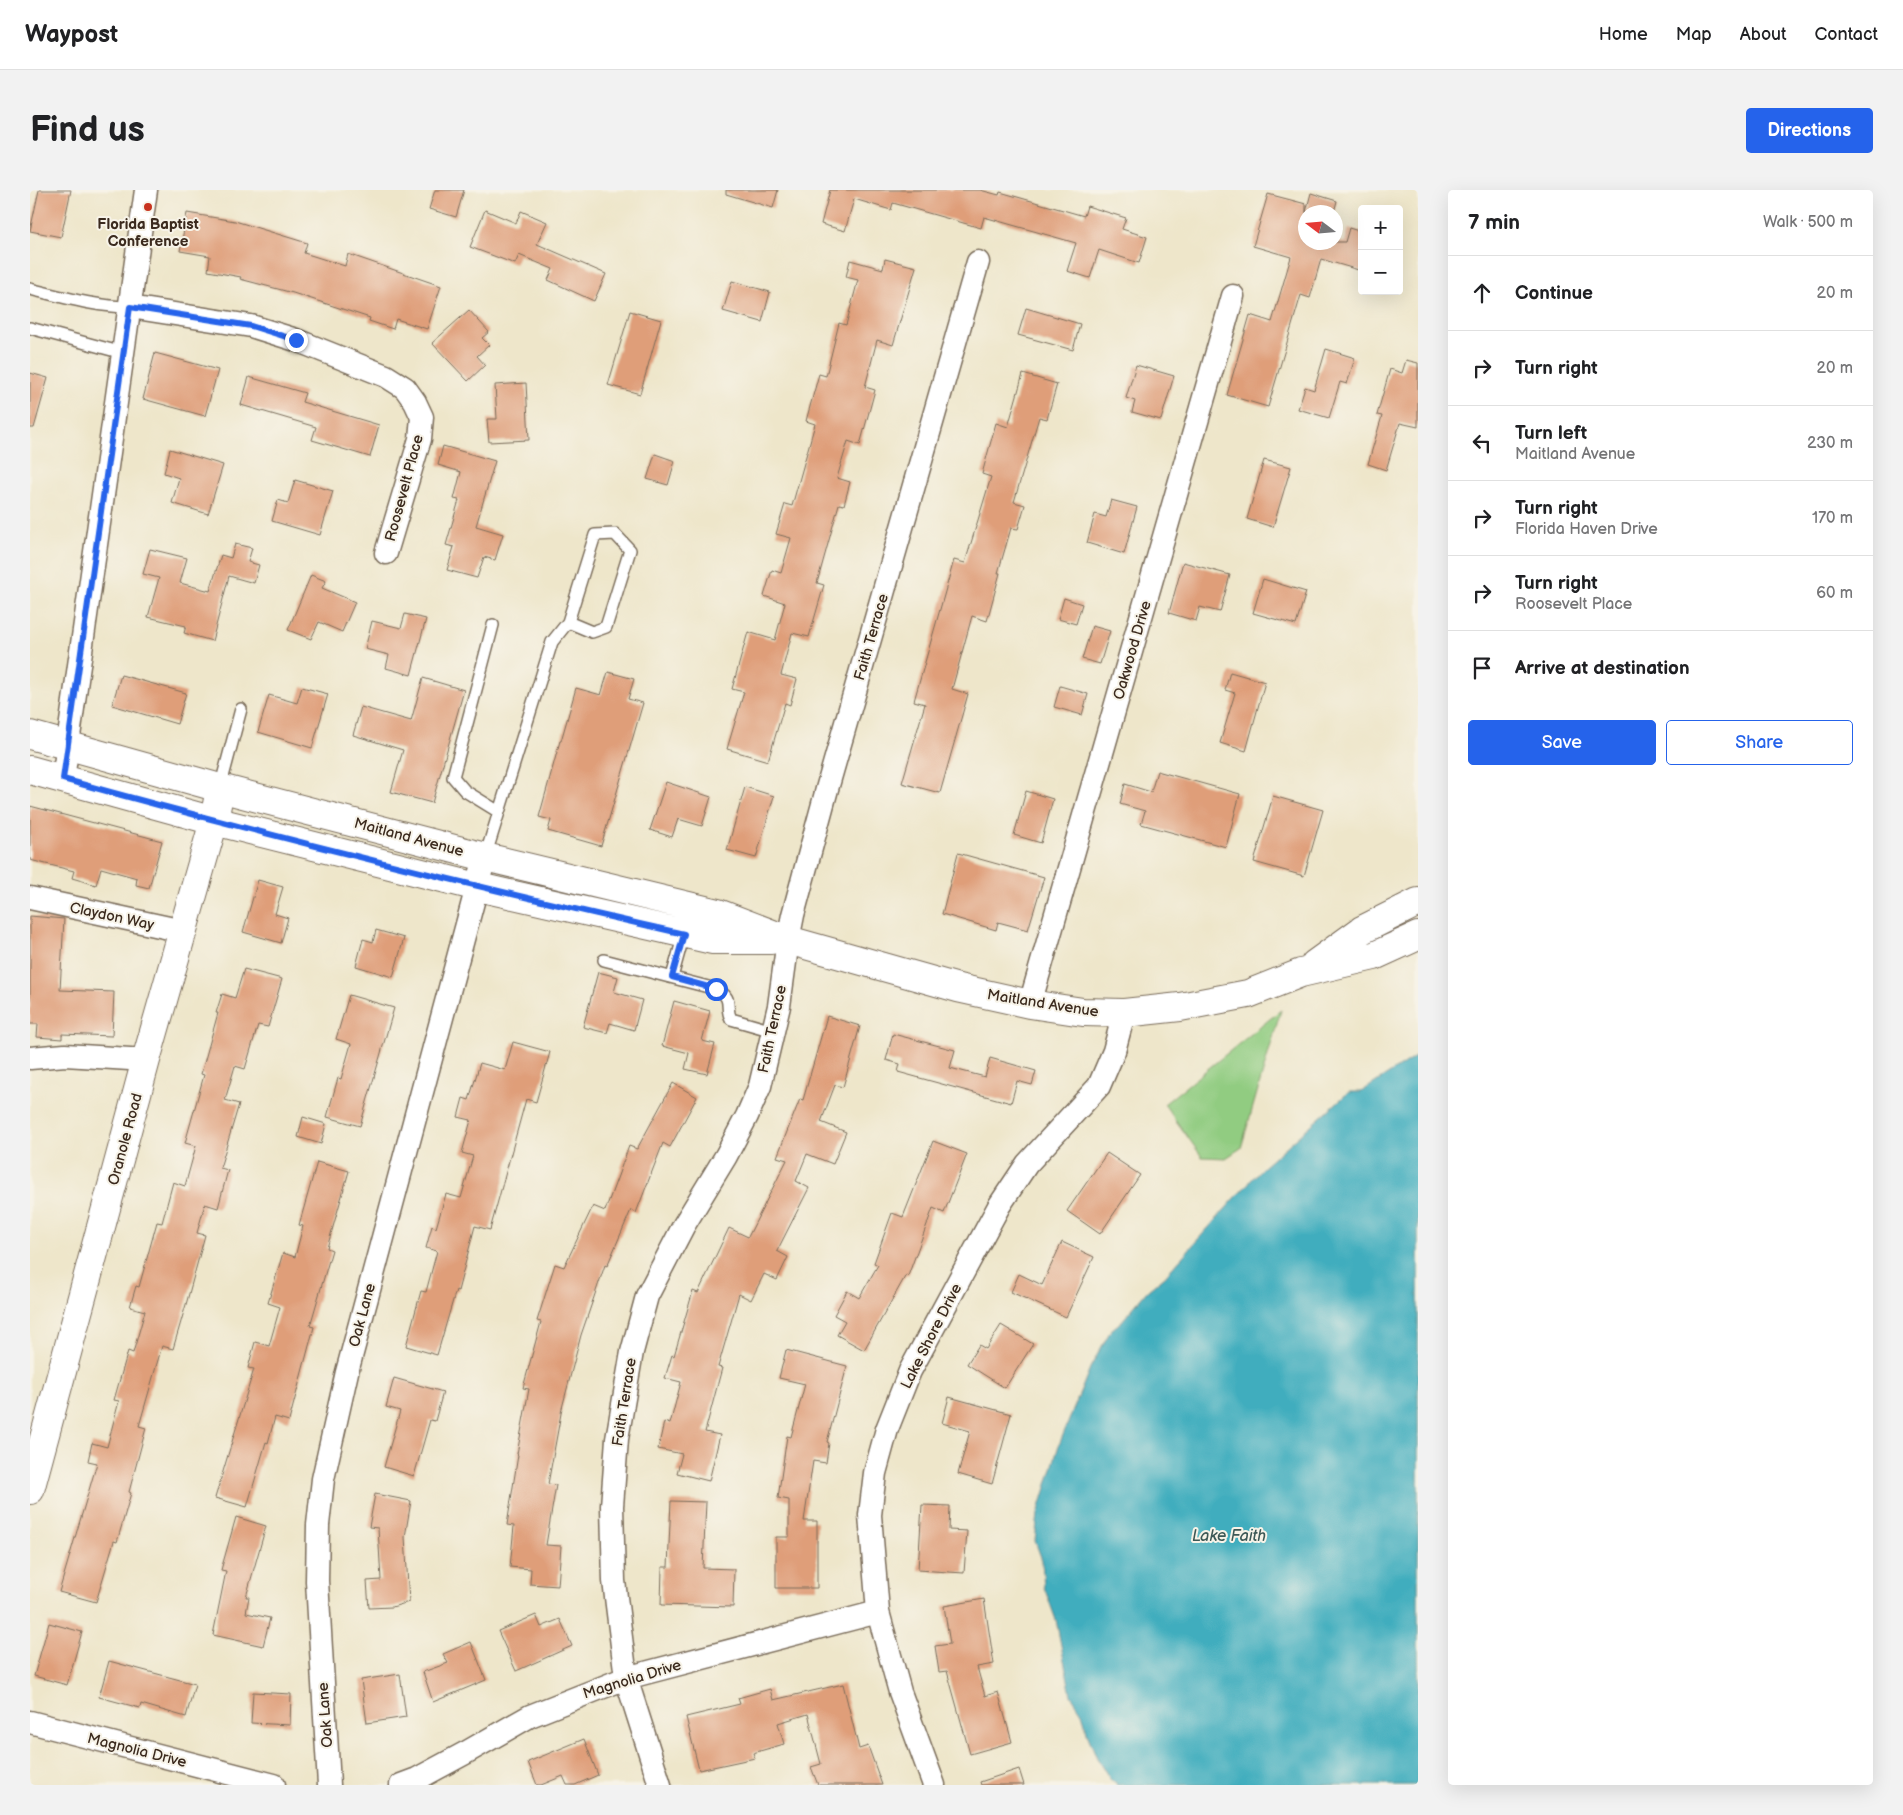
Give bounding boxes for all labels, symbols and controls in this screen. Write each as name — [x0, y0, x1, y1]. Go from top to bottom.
text: Waypost — [25, 20, 118, 49]
text: Home — [1599, 24, 1648, 45]
text: Map — [1676, 24, 1712, 45]
text: About — [1740, 24, 1787, 45]
text: Contact — [1815, 24, 1878, 45]
button: Directions — [1746, 108, 1873, 153]
text: Find us — [30, 109, 145, 152]
marker: Florida Baptist Conference — [142, 201, 154, 213]
north arrow — [1298, 205, 1343, 250]
map controls — [1358, 205, 1403, 295]
button: + — [1358, 205, 1403, 250]
text: 7 min — [1468, 210, 1520, 235]
text: Walk · 500 m — [1763, 213, 1853, 232]
place label: Florida Baptist Conference — [97, 215, 199, 251]
button: − — [1358, 250, 1403, 295]
icon: ahead — [1468, 279, 1496, 307]
text: Continue — [1515, 282, 1593, 305]
text: 20 m — [1817, 284, 1853, 303]
route end — [285, 329, 308, 352]
icon: right — [1468, 354, 1496, 382]
text: Turn right — [1515, 357, 1598, 380]
text: 20 m — [1817, 359, 1853, 378]
text: Turn left — [1515, 422, 1587, 445]
icon: left — [1468, 429, 1496, 457]
street label: Roosevelt Place — [381, 432, 428, 544]
text: 230 m — [1807, 434, 1853, 453]
text: Maitland Avenue — [1515, 445, 1635, 464]
text: Turn right — [1515, 497, 1598, 520]
icon: right — [1468, 504, 1496, 532]
text: 170 m — [1812, 509, 1853, 528]
text: Florida Haven Drive — [1515, 520, 1658, 539]
text: Turn right — [1515, 572, 1598, 595]
icon: right — [1468, 579, 1496, 607]
text: 60 m — [1816, 584, 1853, 603]
street label: Faith Terrace — [850, 592, 893, 683]
text: Roosevelt Place — [1515, 595, 1632, 614]
street label: Oakwood Drive — [1109, 598, 1156, 702]
icon: arrive — [1468, 654, 1496, 682]
text: Arrive at destination — [1515, 657, 1690, 680]
button: Save — [1468, 720, 1656, 765]
button: Share — [1666, 720, 1853, 765]
street label: Maitland Avenue — [352, 814, 466, 861]
street label: Claydon Way — [68, 898, 156, 935]
route start — [705, 978, 728, 1001]
street label: Faith Terrace — [754, 983, 791, 1075]
street label: Maitland Avenue — [986, 985, 1100, 1022]
street label: Oranole Road — [104, 1091, 147, 1187]
street label: Lake Shore Drive — [897, 1280, 966, 1392]
street label: Oak Lane — [345, 1281, 380, 1349]
street label: Faith Terrace — [608, 1356, 641, 1448]
water label: Lake Faith — [1192, 1527, 1266, 1546]
street label: Magnolia Drive — [581, 1655, 684, 1703]
street label: Oak Lane — [314, 1682, 337, 1748]
street label: Magnolia Drive — [85, 1729, 189, 1772]

